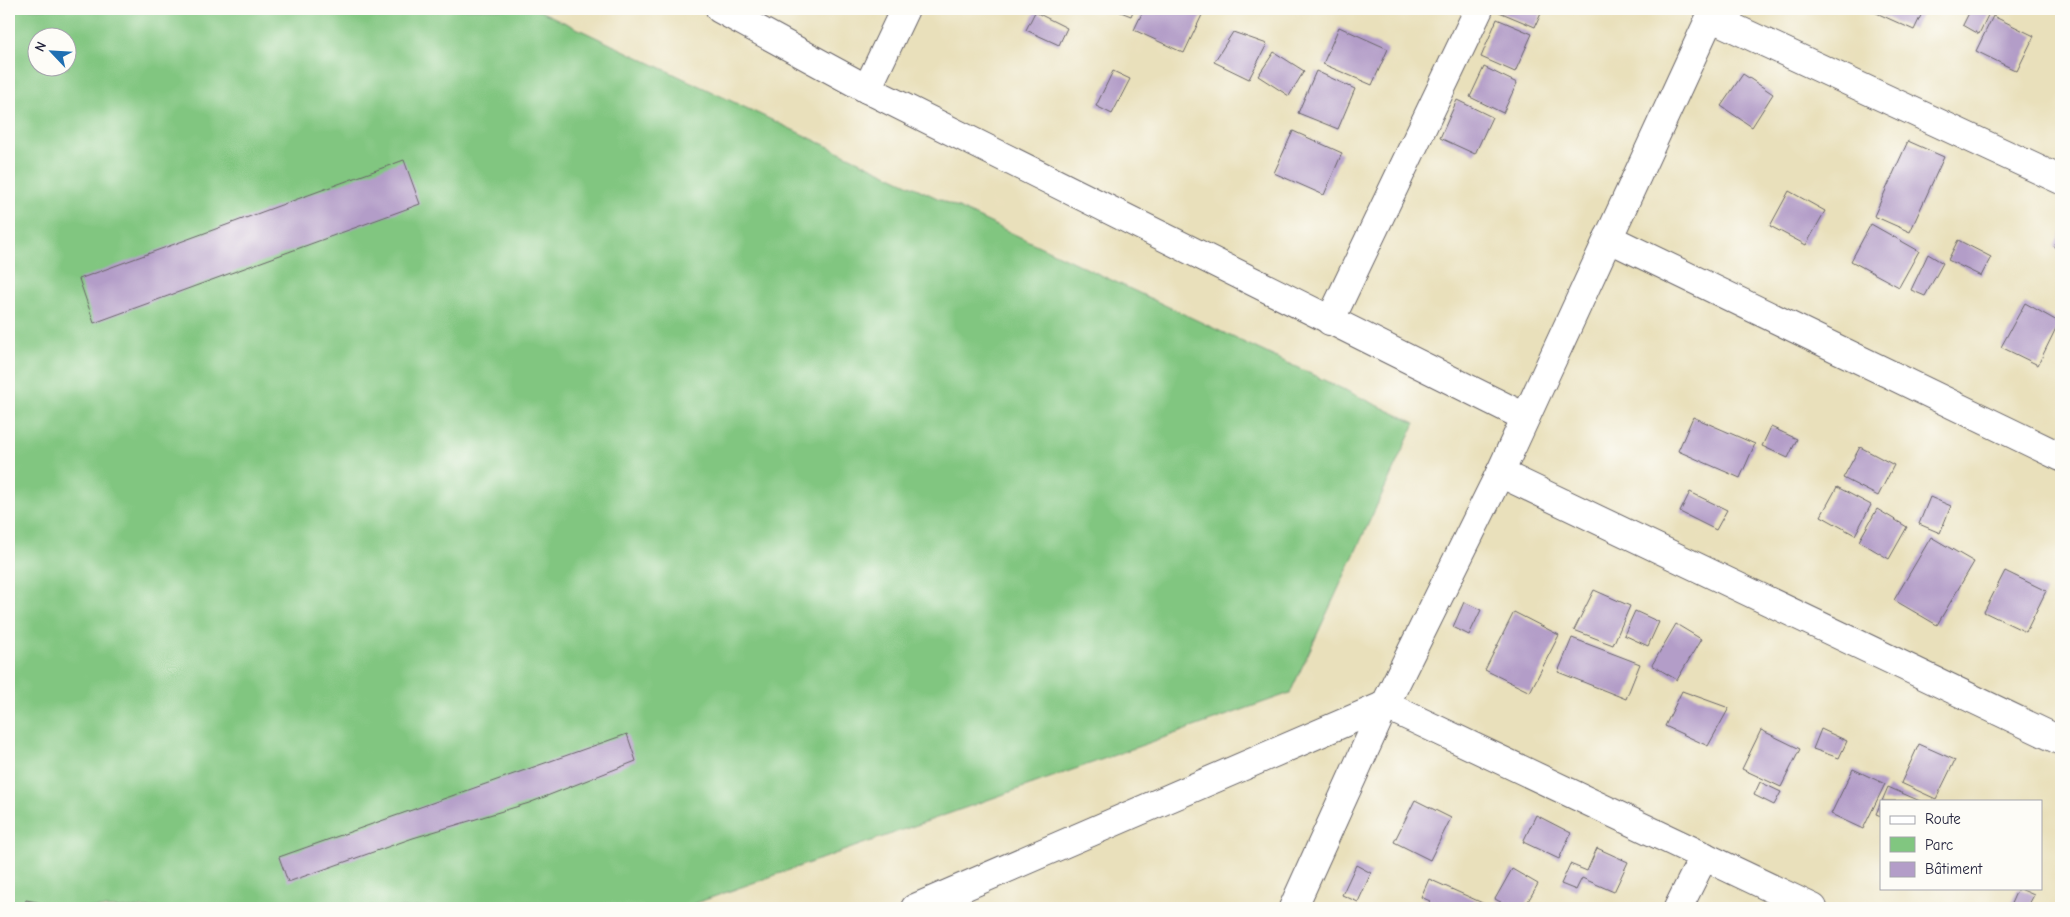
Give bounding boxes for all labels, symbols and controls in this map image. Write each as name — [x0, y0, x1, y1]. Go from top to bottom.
north arrow — [28, 28, 78, 78]
text: N — [31, 39, 50, 54]
legend — [1880, 800, 2042, 890]
text: Route — [1925, 810, 1961, 828]
text: Parc — [1925, 836, 1953, 854]
text: Bâtiment — [1925, 860, 1983, 878]

